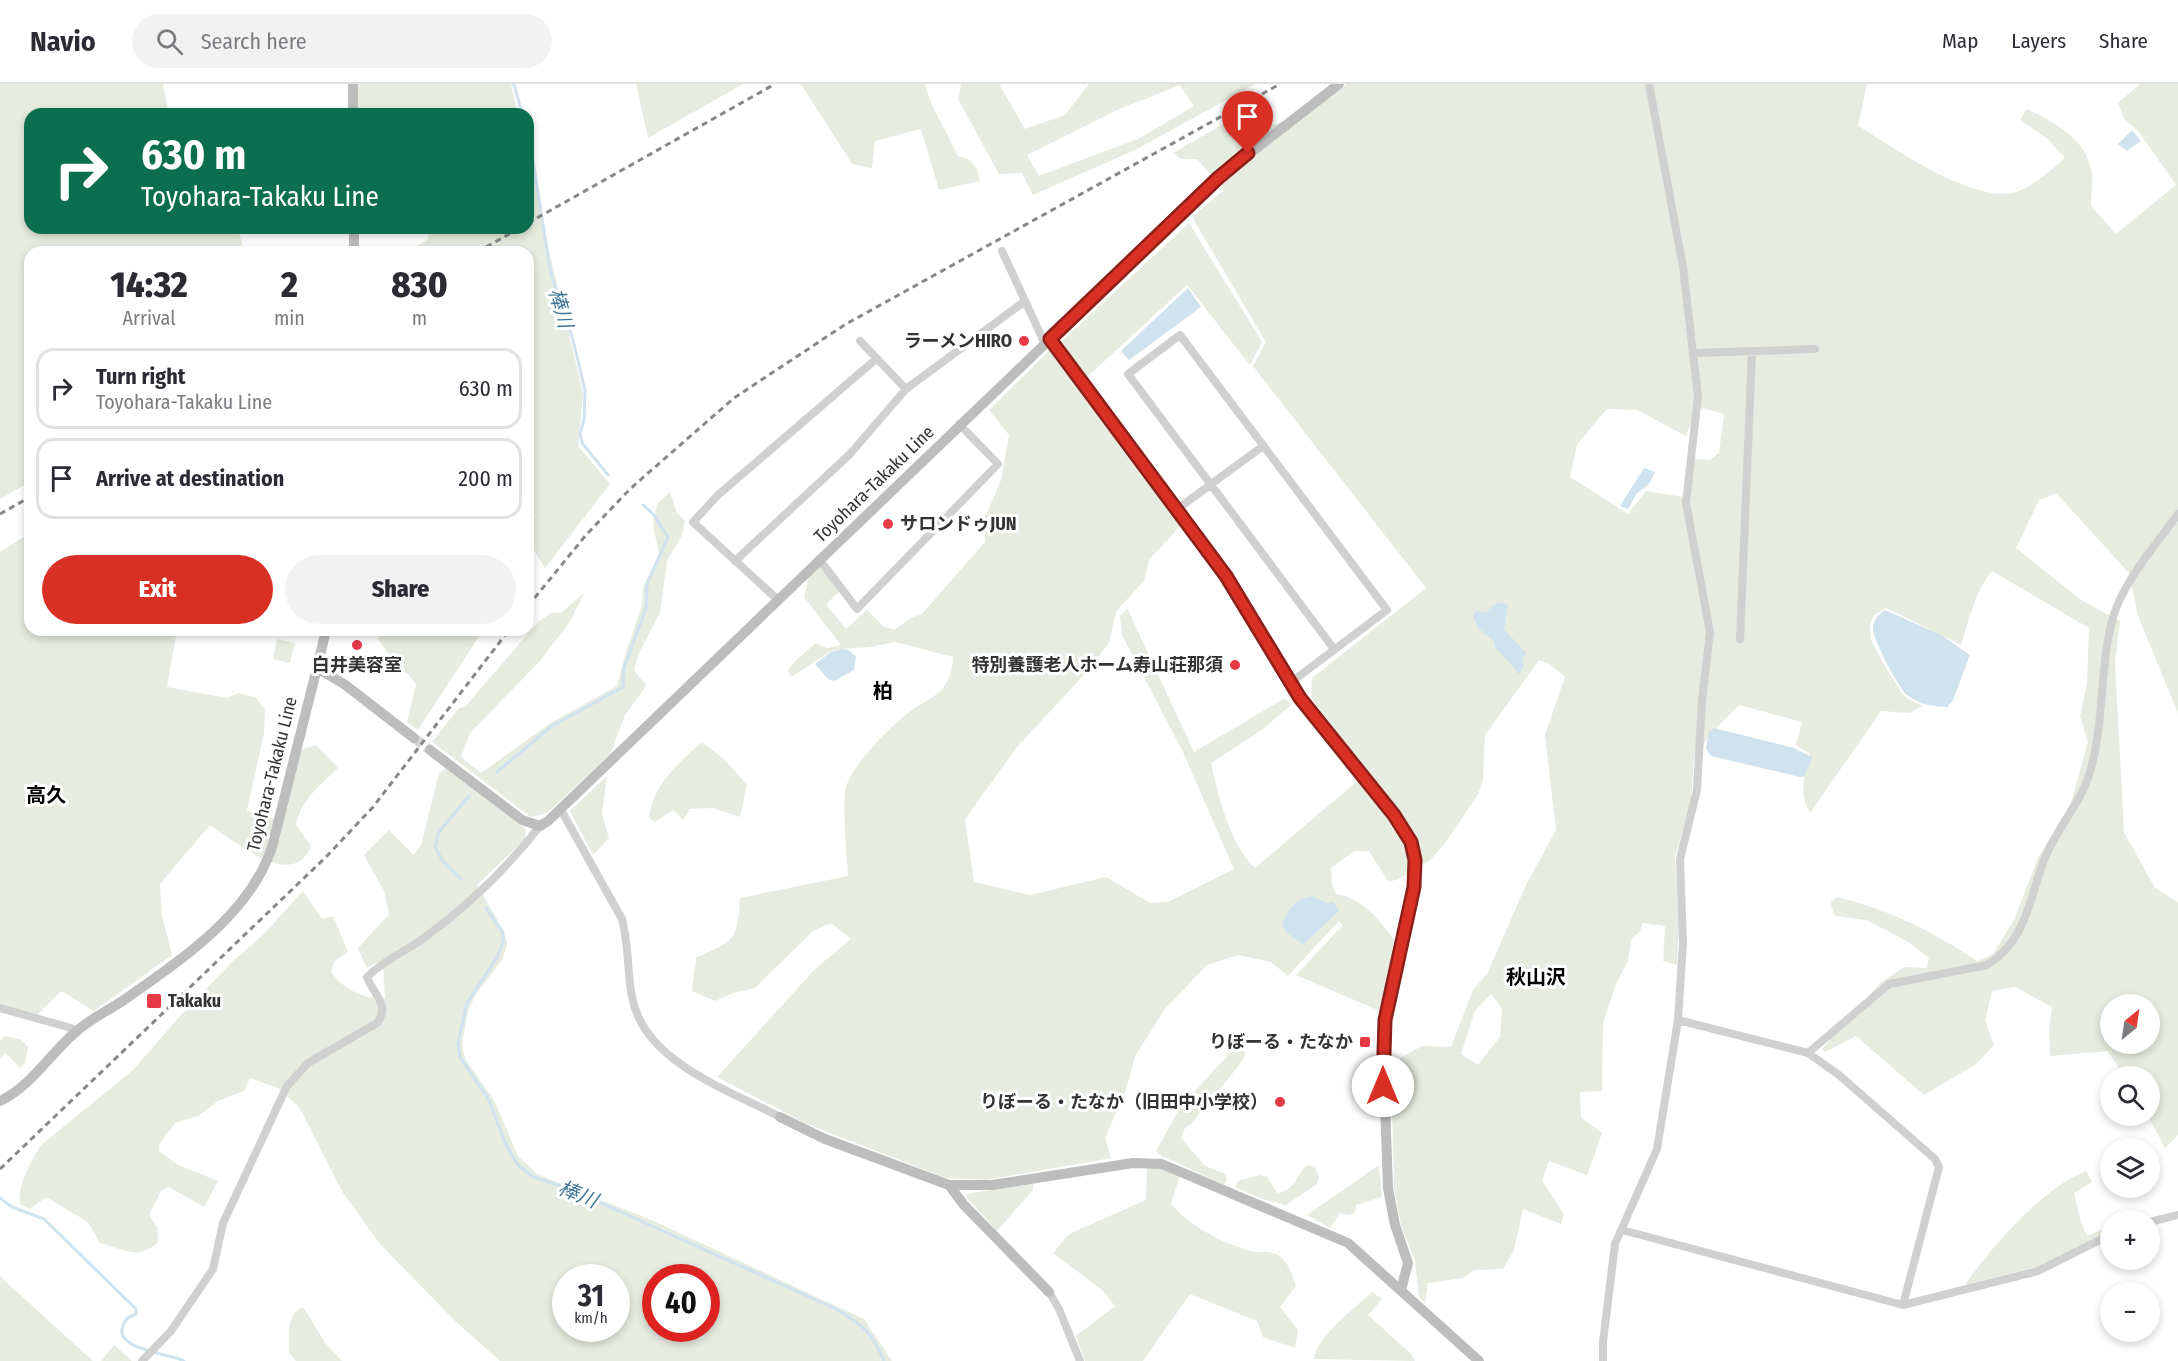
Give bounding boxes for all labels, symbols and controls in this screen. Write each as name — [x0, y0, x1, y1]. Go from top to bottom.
search box — [132, 14, 552, 68]
text: Navio — [30, 25, 96, 58]
icon: search — [153, 25, 186, 58]
text: Search here — [201, 28, 307, 55]
text: Map — [1942, 28, 1978, 54]
text: Layers — [2011, 28, 2066, 54]
text: Share — [2099, 28, 2148, 54]
pin — [1222, 91, 1273, 153]
icon: arrive — [1231, 100, 1264, 133]
text: 630 m — [141, 130, 246, 180]
icon: right — [42, 132, 120, 210]
text: Toyohara-Takaku Line — [141, 181, 379, 213]
text: 14:32 — [110, 263, 188, 307]
text: 2 — [281, 263, 298, 307]
text: 830 — [391, 263, 448, 307]
water label: 棒川 — [544, 285, 579, 332]
text: Arrival — [122, 306, 175, 330]
text: min — [274, 306, 305, 330]
text: m — [412, 306, 427, 330]
place label: ラーメンHIRO — [904, 330, 1012, 352]
marker: ラーメンHIRO — [1017, 334, 1031, 348]
text: Turn right — [96, 363, 185, 390]
icon: right — [45, 372, 78, 405]
text: 630 m — [459, 375, 513, 402]
text: Toyohara-Takaku Line — [96, 390, 272, 414]
street label: Toyohara-Takaku Line — [809, 421, 939, 547]
icon: arrive — [45, 462, 78, 495]
text: Arrive at destination — [96, 465, 284, 492]
text: 200 m — [458, 465, 513, 492]
place label: サロンドゥJUN — [900, 513, 1017, 535]
marker: サロンドゥJUN — [881, 517, 895, 531]
button: Exit — [42, 555, 273, 624]
button: Share — [285, 555, 516, 624]
marker: 白井美容室 — [350, 638, 364, 652]
place label: 白井美容室 — [312, 654, 402, 676]
place label: 特別養護老人ホーム寿山荘那須 — [972, 654, 1223, 676]
marker: 特別養護老人ホーム寿山荘那須 — [1228, 658, 1242, 672]
district label: 柏 — [873, 679, 893, 703]
street label: Toyohara-Takaku Line — [242, 694, 302, 854]
district label: 高久 — [26, 783, 66, 807]
district label: 秋山沢 — [1506, 965, 1566, 989]
place label: Takaku — [168, 990, 221, 1012]
marker: Takaku — [145, 992, 163, 1010]
north arrow — [2100, 994, 2160, 1054]
map controls — [2100, 994, 2160, 1342]
place label: りぼーる・たなか — [1209, 1031, 1353, 1053]
marker: りぼーる・たなか — [1358, 1035, 1372, 1049]
position arrow — [1351, 1054, 1415, 1118]
button: search — [2100, 1066, 2160, 1126]
place label: りぼーる・たなか（旧田中小学校） — [980, 1091, 1268, 1113]
marker: りぼーる・たなか（旧田中小学校） — [1273, 1095, 1287, 1109]
button: layers — [2100, 1138, 2160, 1198]
water label: 棒川 — [555, 1175, 603, 1213]
button: + — [2100, 1210, 2160, 1270]
speed limit sign: 40 — [642, 1264, 720, 1342]
text: 31 — [578, 1278, 604, 1314]
button: − — [2100, 1282, 2160, 1342]
text: km/h — [574, 1309, 608, 1327]

